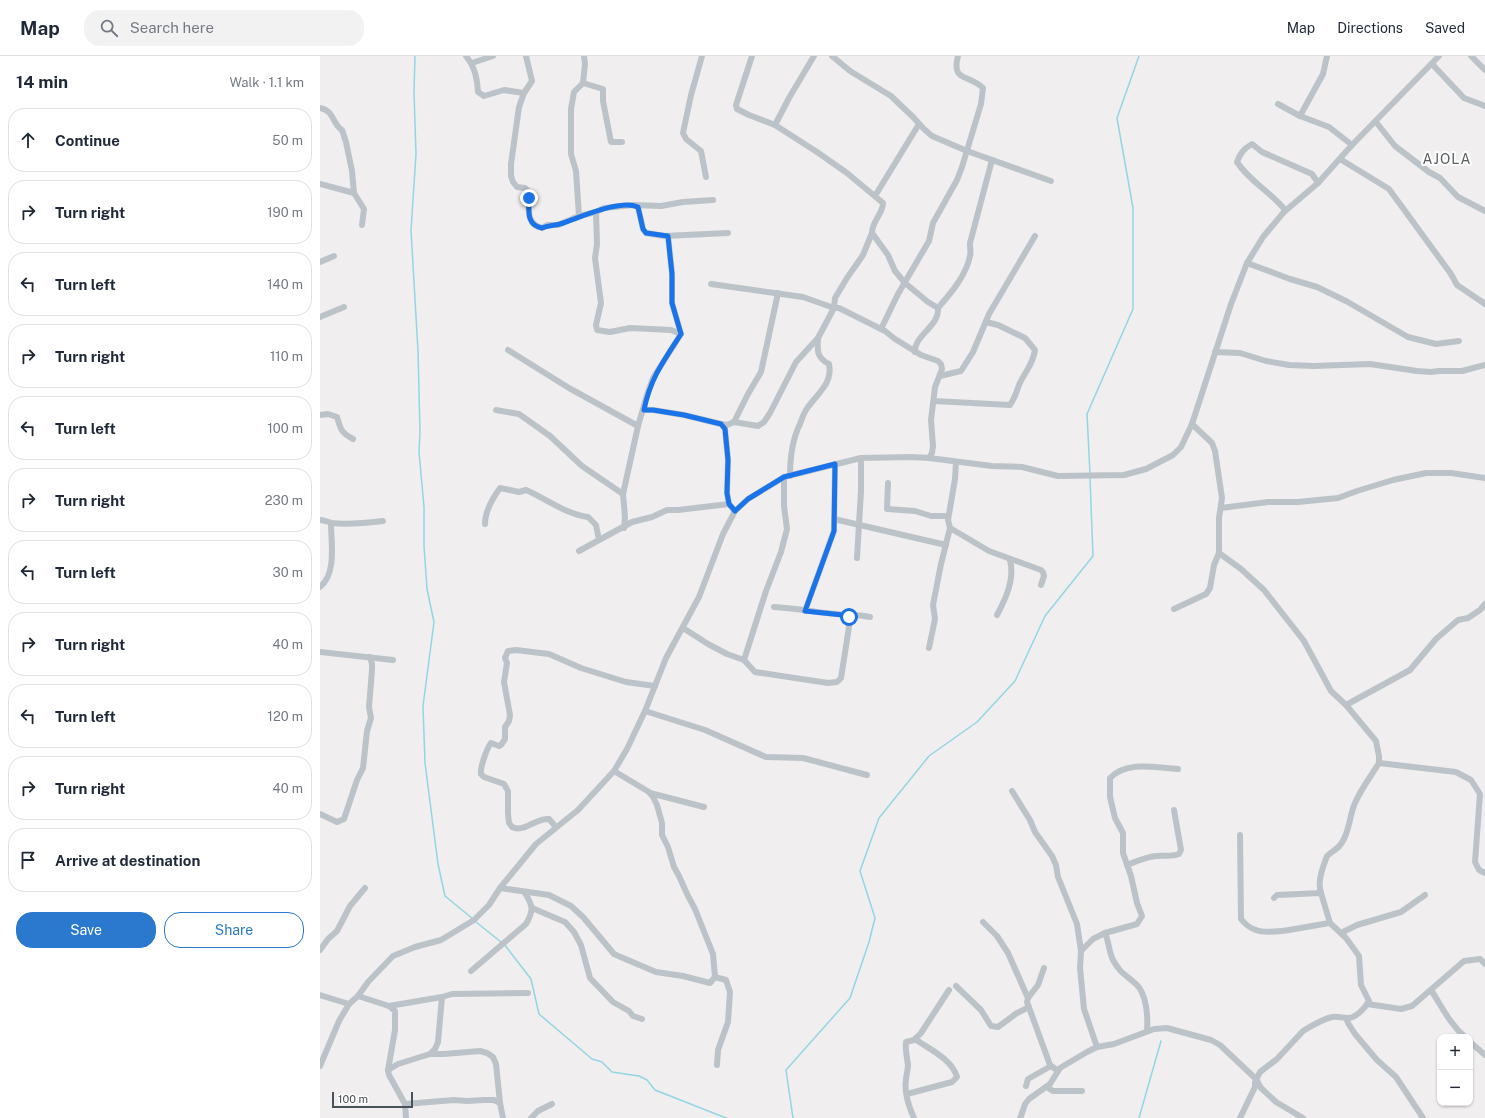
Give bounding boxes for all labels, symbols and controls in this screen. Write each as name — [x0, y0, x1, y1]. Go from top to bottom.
search box — [84, 10, 364, 46]
text: Map — [20, 17, 60, 39]
icon: search — [98, 17, 120, 39]
text: Search here — [130, 19, 214, 36]
text: Map — [1287, 20, 1315, 36]
text: Directions — [1337, 20, 1403, 36]
text: Saved — [1425, 20, 1465, 36]
text: 14 min — [16, 72, 68, 92]
text: Walk · 1.1 km — [229, 75, 304, 90]
icon: ahead — [17, 129, 39, 151]
text: Continue — [55, 132, 120, 149]
text: 50 m — [272, 133, 303, 148]
district label: AJOLA — [1422, 151, 1472, 167]
route end — [520, 189, 538, 207]
icon: right — [17, 201, 39, 223]
text: Turn right — [55, 204, 125, 221]
text: 190 m — [267, 205, 303, 220]
icon: left — [17, 273, 39, 295]
text: Turn left — [55, 276, 116, 293]
text: 140 m — [267, 277, 303, 292]
icon: right — [17, 345, 39, 367]
text: Turn right — [55, 348, 125, 365]
text: 110 m — [270, 349, 303, 364]
icon: left — [17, 417, 39, 439]
text: Turn left — [55, 420, 116, 437]
text: 100 m — [267, 421, 303, 436]
icon: right — [17, 489, 39, 511]
text: Turn right — [55, 492, 125, 509]
text: 230 m — [265, 493, 303, 508]
icon: left — [17, 561, 39, 583]
text: Turn left — [55, 564, 116, 581]
text: 30 m — [273, 565, 303, 580]
route start — [840, 608, 858, 626]
icon: right — [17, 633, 39, 655]
text: Turn right — [55, 636, 125, 653]
text: 40 m — [272, 637, 303, 652]
icon: left — [17, 705, 39, 727]
text: Turn left — [55, 708, 116, 725]
text: 120 m — [268, 709, 303, 724]
icon: right — [17, 777, 39, 799]
text: Turn right — [55, 780, 125, 797]
text: 40 m — [272, 781, 303, 796]
icon: arrive — [17, 849, 39, 871]
text: Arrive at destination — [55, 852, 200, 869]
button: Save — [16, 912, 156, 948]
button: Share — [164, 912, 304, 948]
map controls — [1437, 1034, 1473, 1106]
button: + — [1437, 1034, 1473, 1070]
button: − — [1437, 1070, 1473, 1106]
scale bar — [332, 1090, 413, 1109]
text: 100 m — [338, 1093, 368, 1105]

